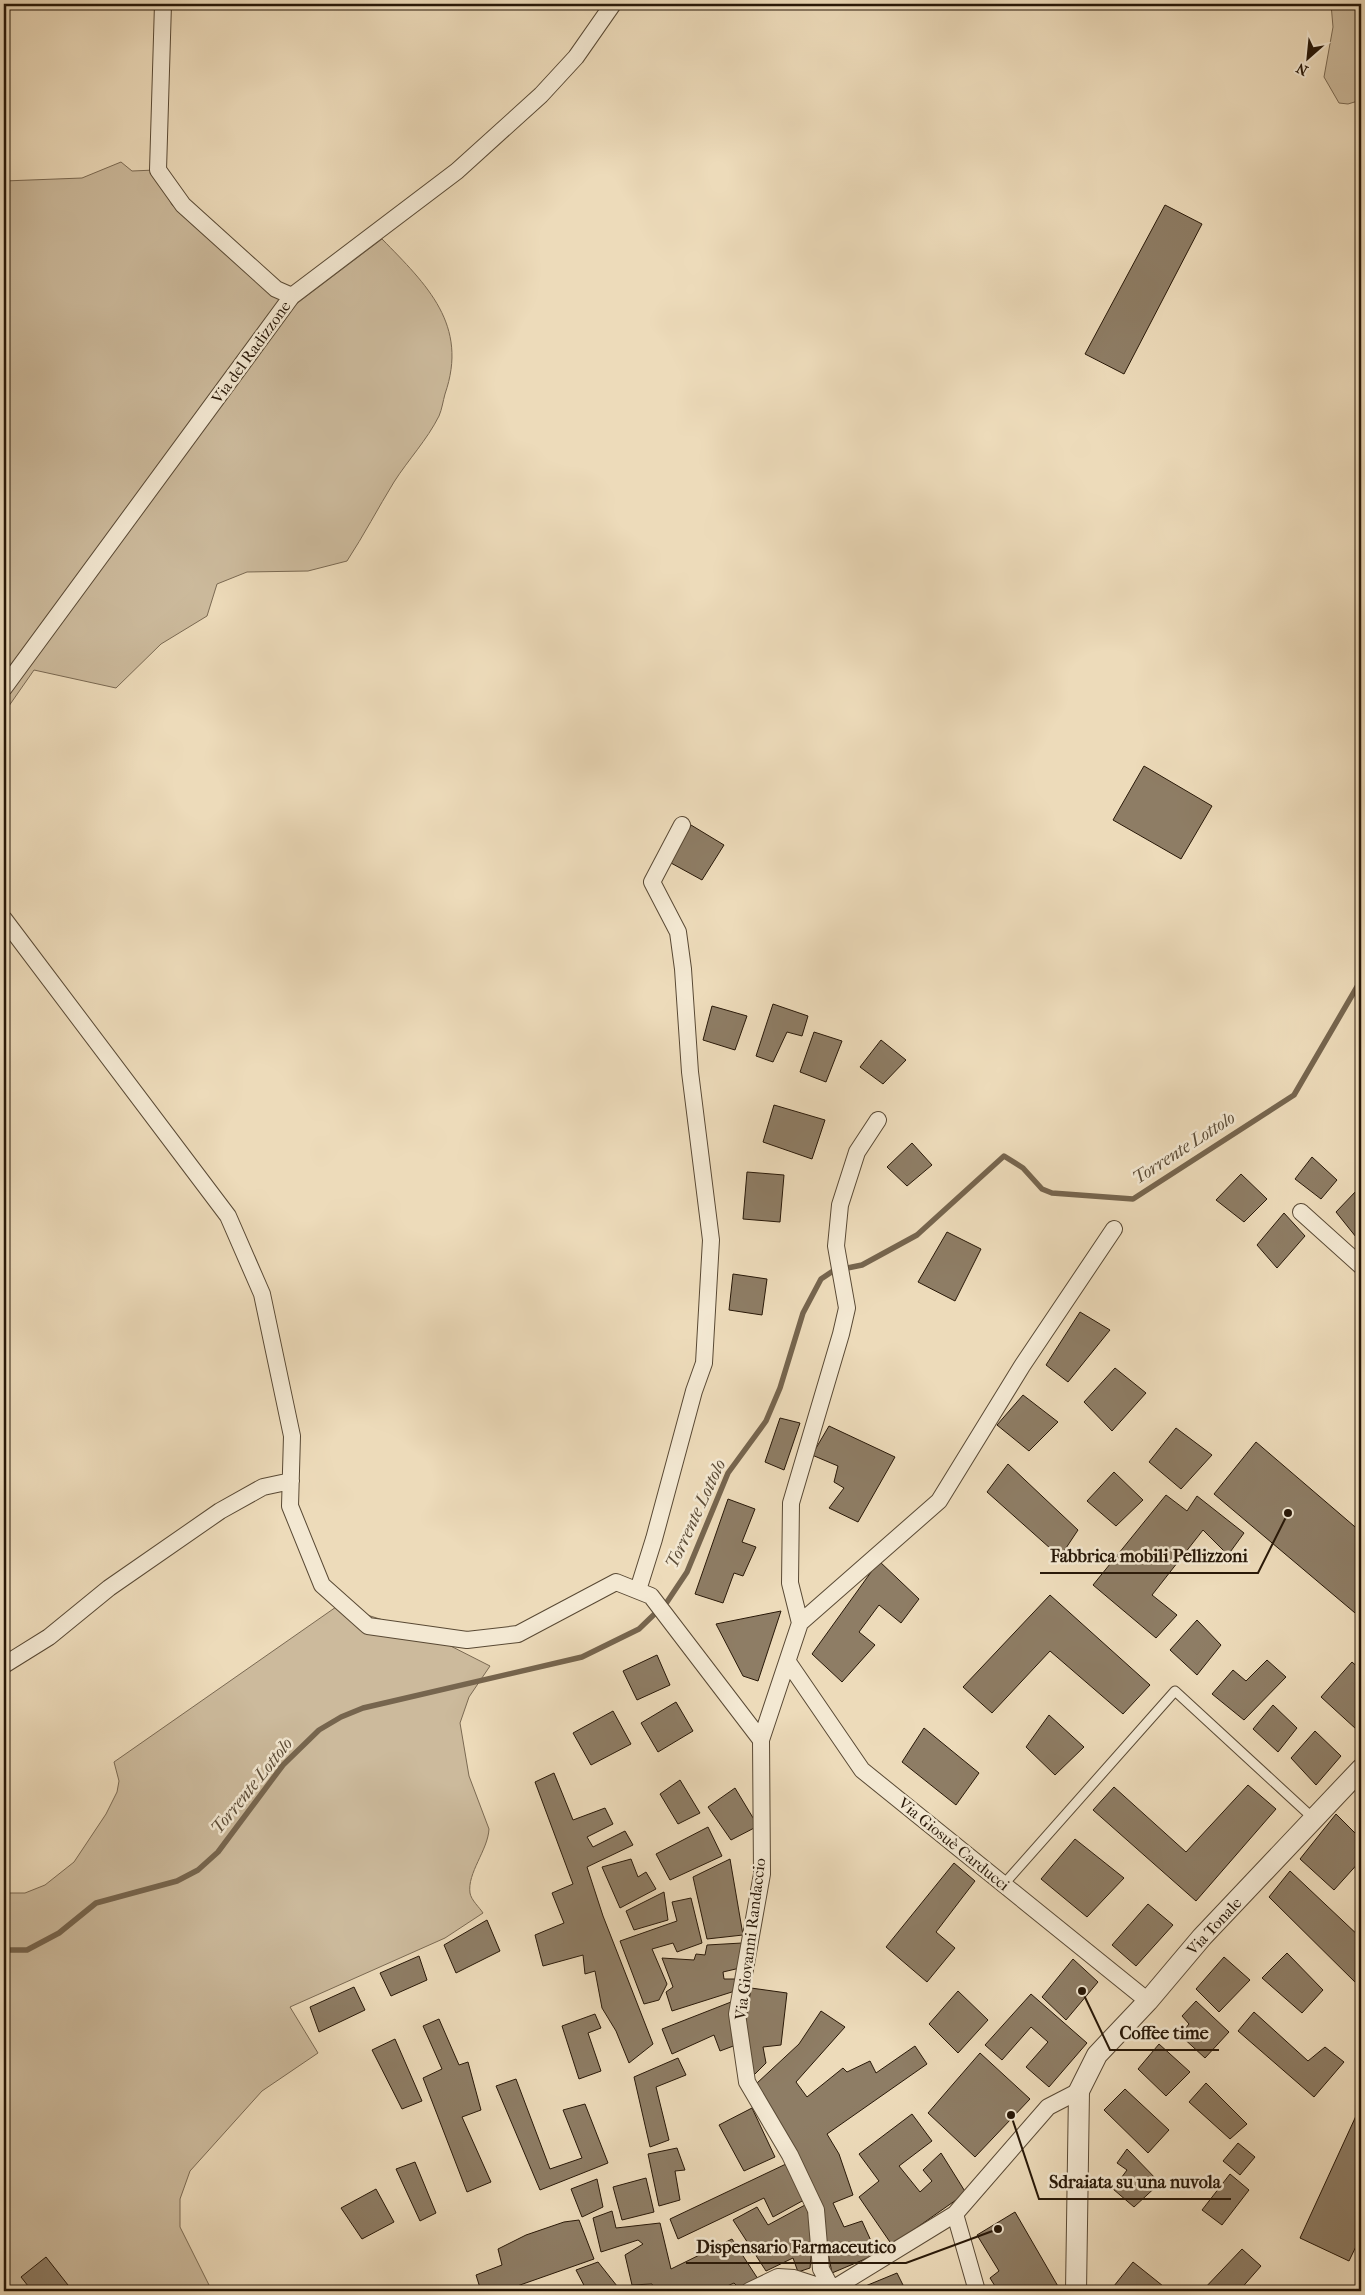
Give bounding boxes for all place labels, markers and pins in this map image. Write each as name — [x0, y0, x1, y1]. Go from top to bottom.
callout: Fabbrica mobili Pellizzoni — [1040, 1540, 1258, 1573]
callout: Coffee time — [1110, 2017, 1219, 2050]
callout: Sdraiata su una nuvola — [1039, 2166, 1231, 2199]
callout: Dispensario Farmaceutico — [686, 2230, 906, 2263]

